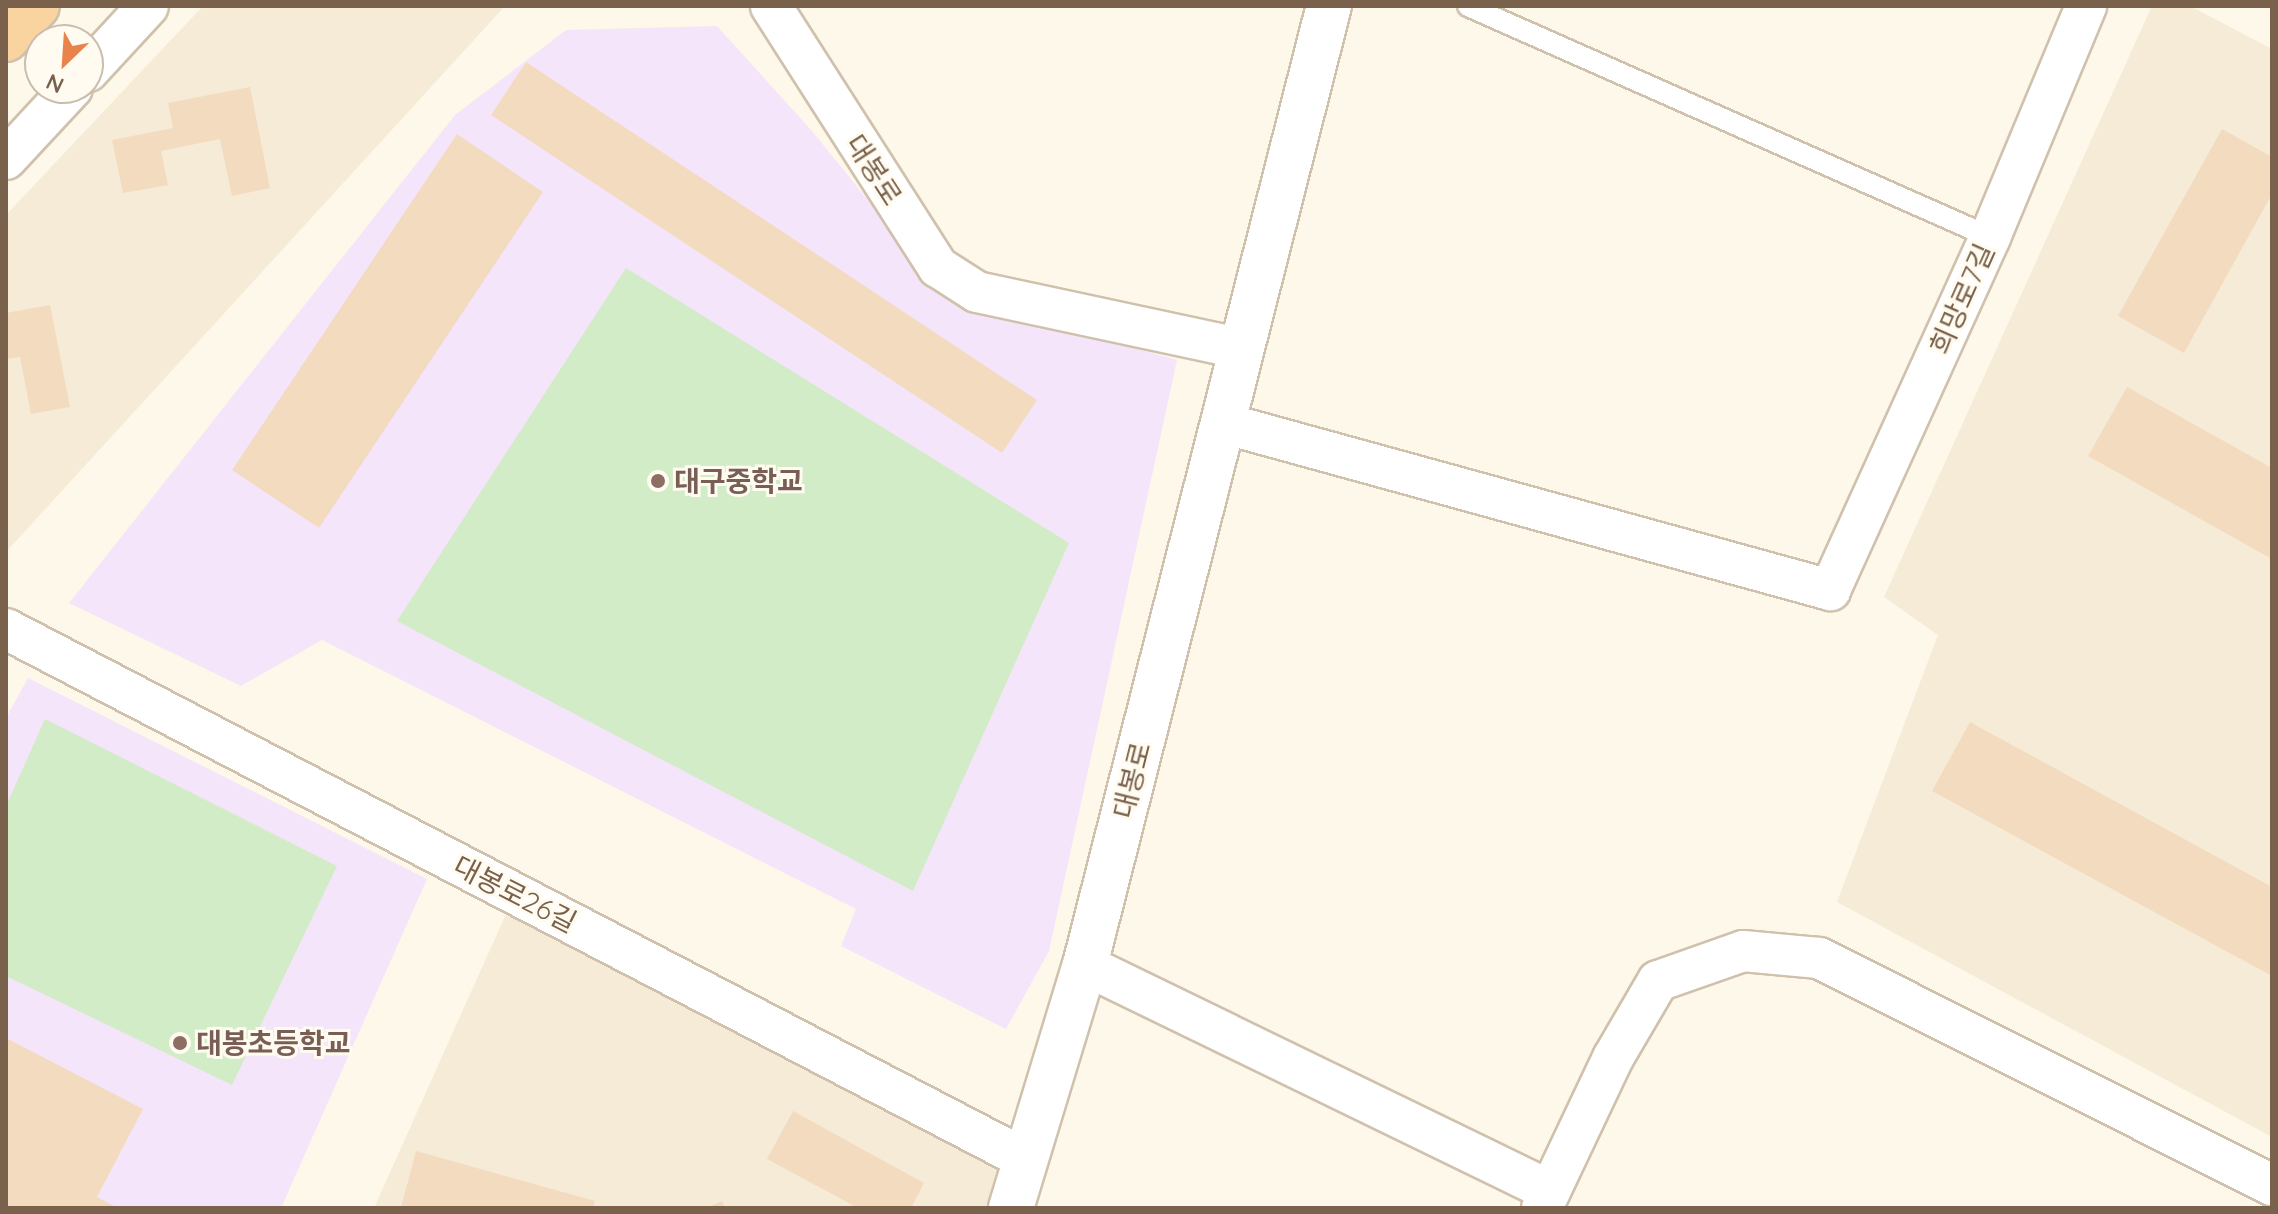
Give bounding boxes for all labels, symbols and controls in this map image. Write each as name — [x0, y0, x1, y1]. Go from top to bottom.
north arrow — [24, 24, 104, 104]
text: N — [41, 68, 68, 100]
street label: 대봉로 — [839, 128, 909, 212]
street label: 희망로7길 — [1923, 239, 2001, 359]
place label: 대구중학교 — [674, 464, 803, 498]
marker: 대구중학교 — [649, 472, 667, 490]
street label: 대봉로 — [1106, 738, 1158, 822]
street label: 대봉로26길 — [448, 849, 582, 939]
place label: 대봉초등학교 — [196, 1026, 351, 1060]
marker: 대봉초등학교 — [171, 1034, 189, 1052]

